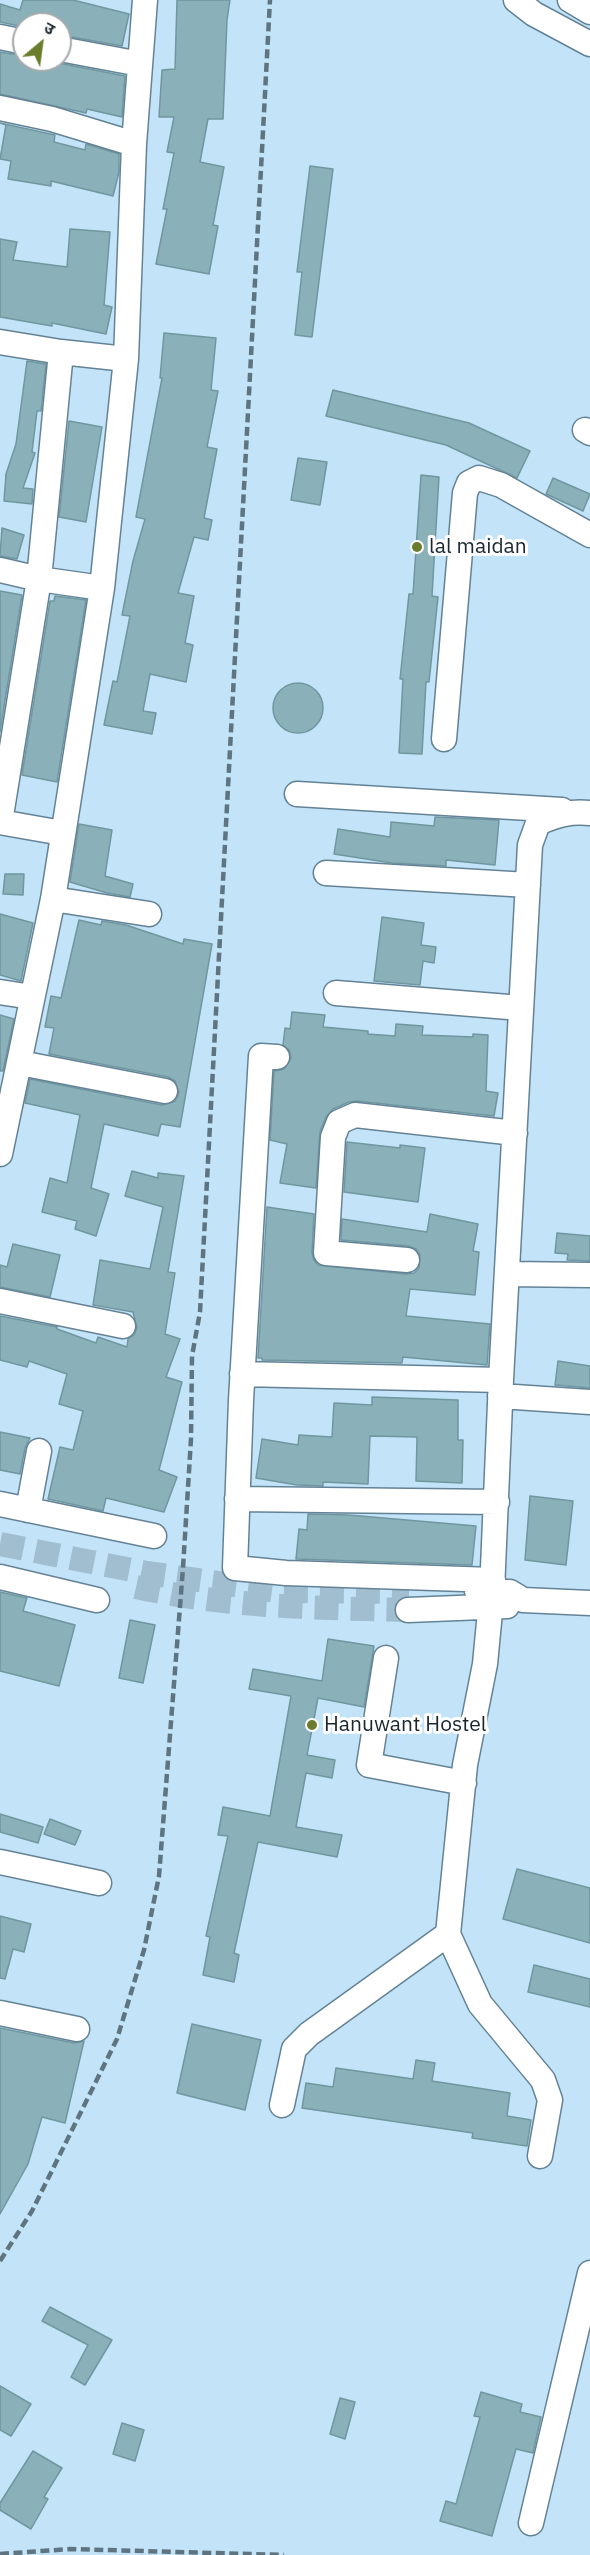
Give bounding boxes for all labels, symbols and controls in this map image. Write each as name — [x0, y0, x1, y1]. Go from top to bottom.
north arrow — [12, 12, 72, 72]
text: उ — [41, 17, 59, 39]
place label: lal maidan — [429, 534, 527, 560]
marker: lal maidan — [410, 540, 424, 554]
place label: Hanuwant Hostel — [324, 1712, 487, 1738]
marker: Hanuwant Hostel — [305, 1718, 319, 1732]

